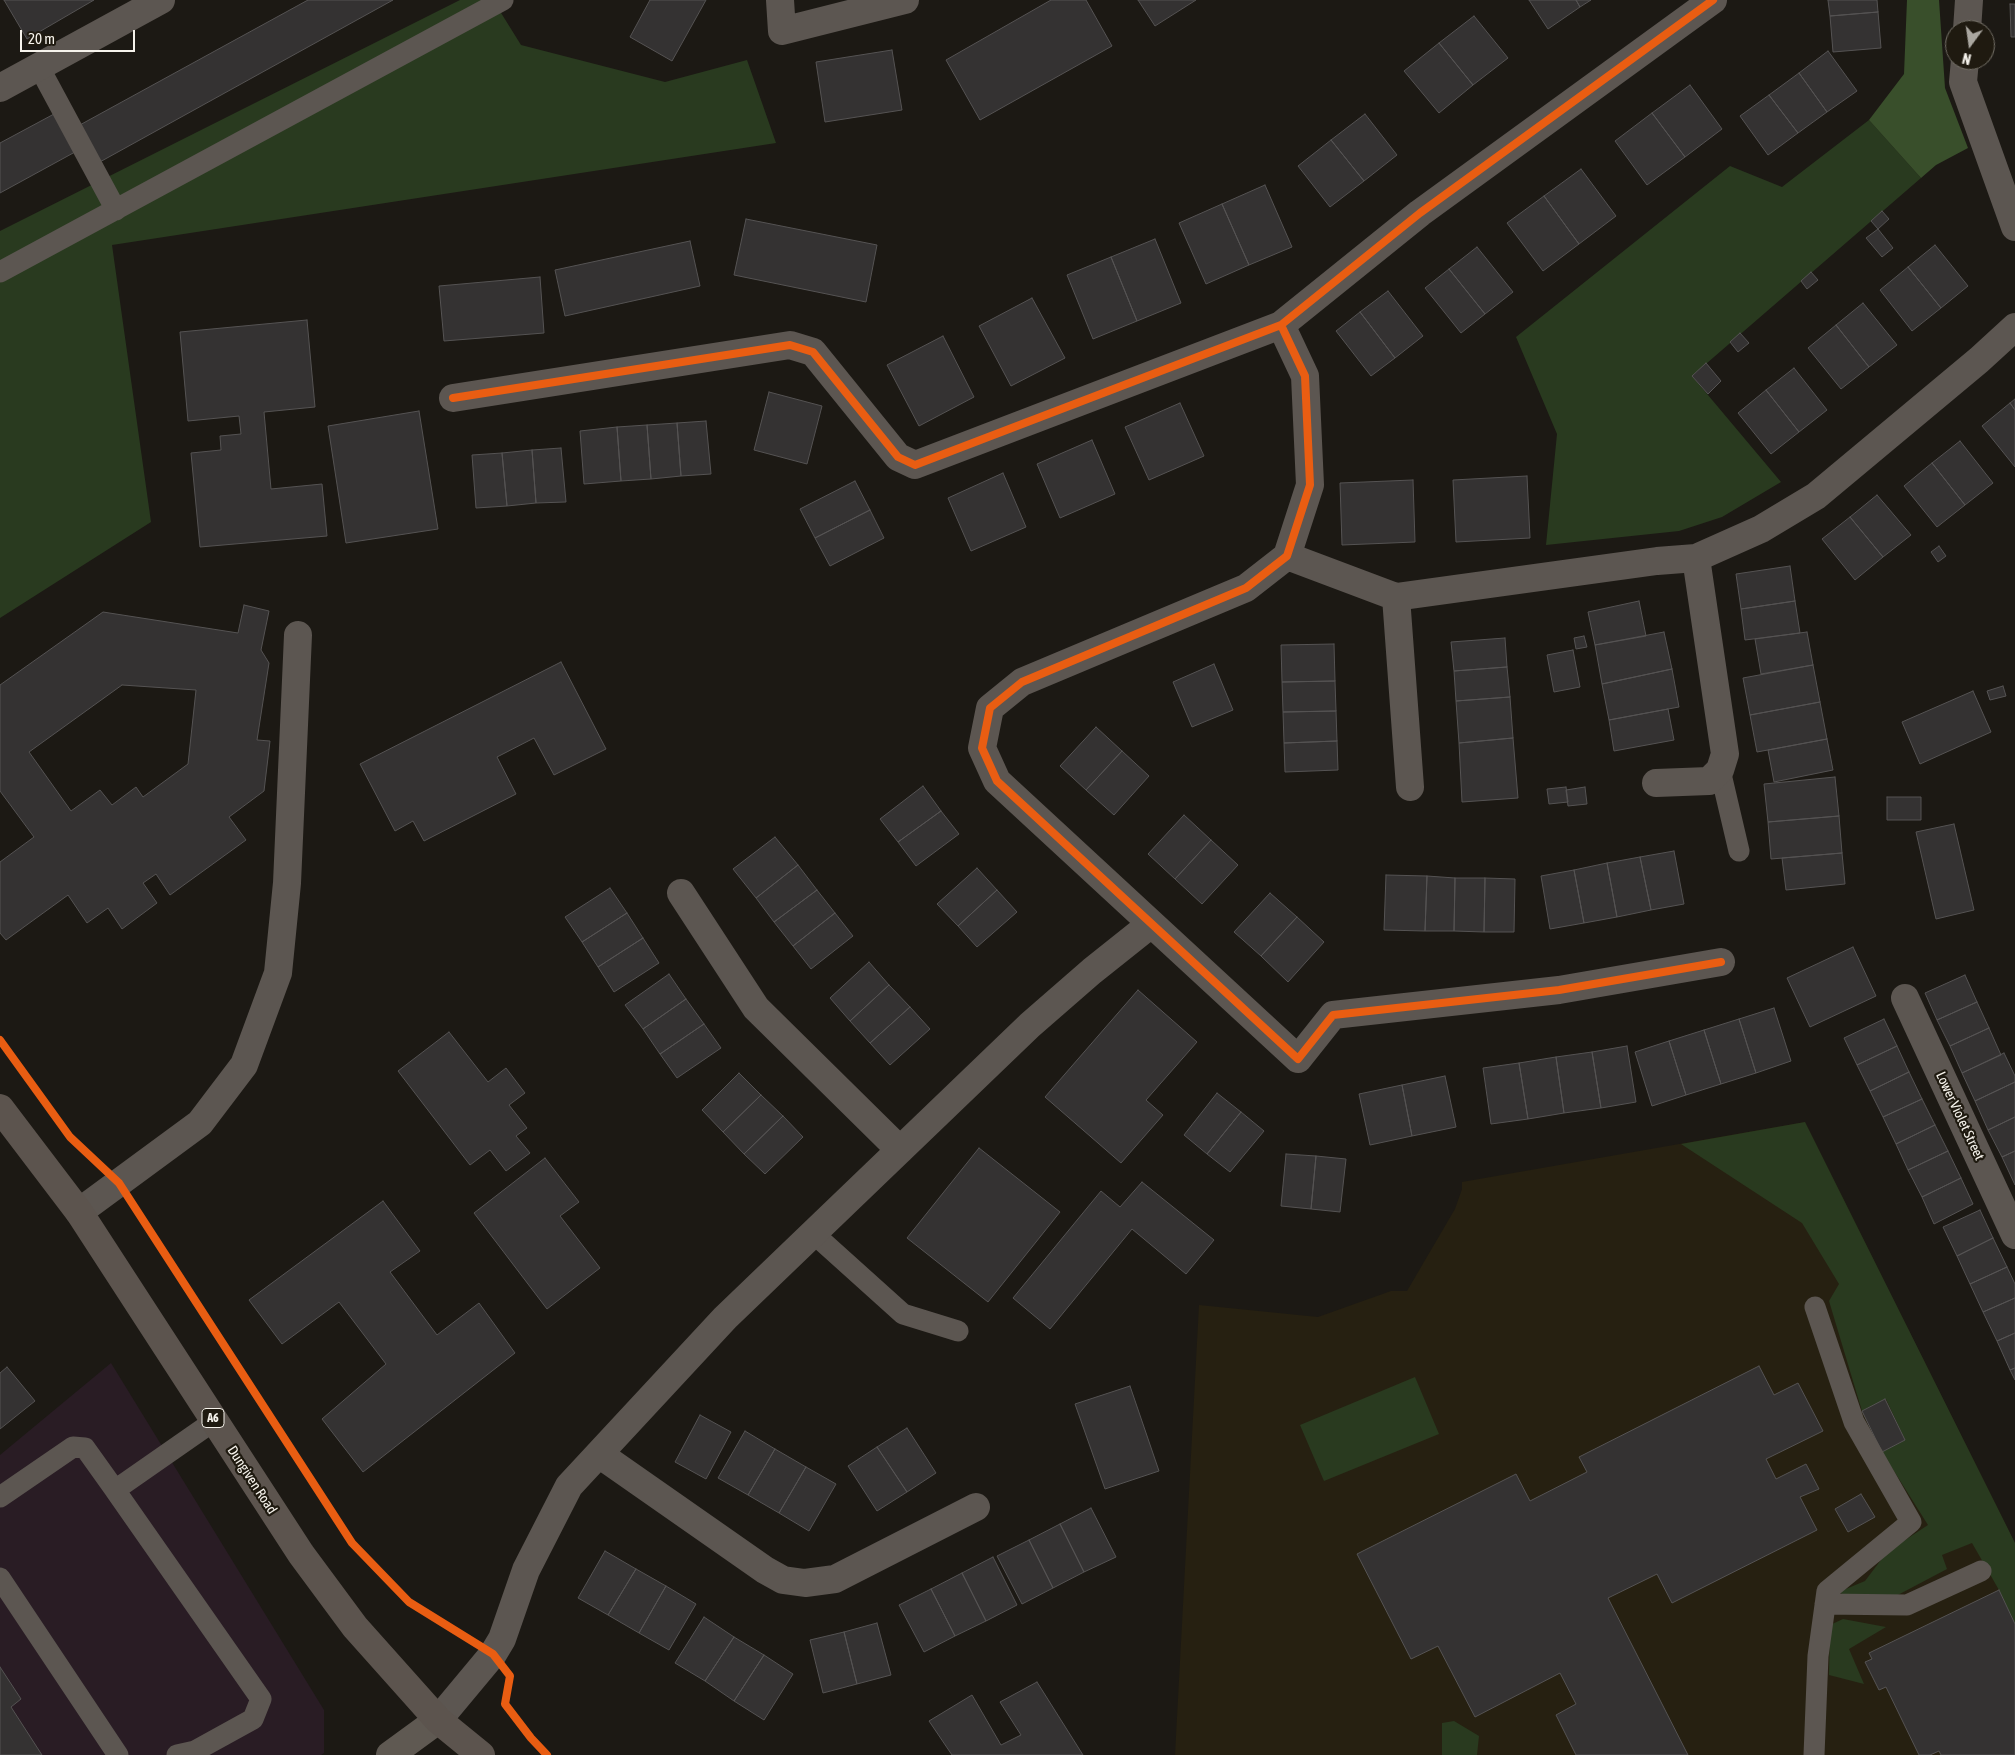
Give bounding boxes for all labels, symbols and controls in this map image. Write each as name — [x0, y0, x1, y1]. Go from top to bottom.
scale bar — [22, 20, 138, 52]
north arrow — [1945, 20, 1995, 70]
text: 20 m — [28, 30, 55, 47]
text: N — [1961, 50, 1973, 67]
street label: Lower Violet Street — [1932, 1069, 1988, 1163]
road number: A6 — [202, 1409, 224, 1428]
street label: Dungiven Road — [224, 1443, 280, 1517]

